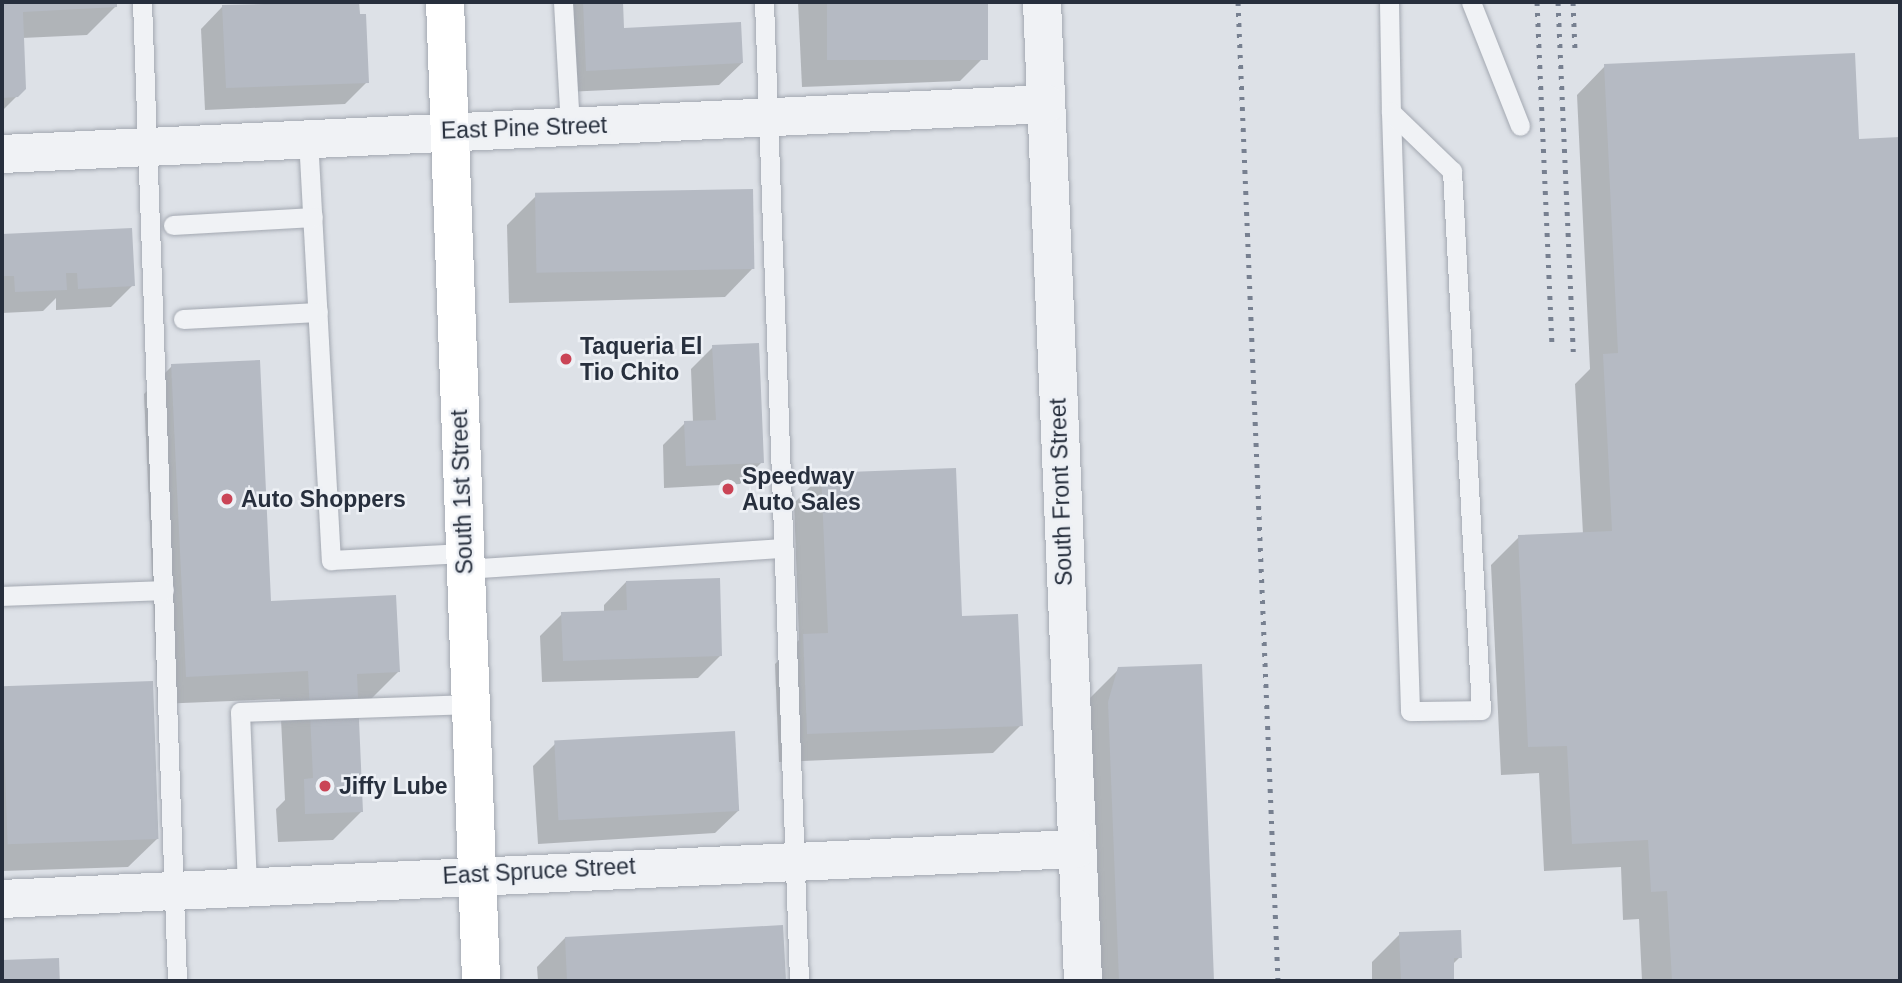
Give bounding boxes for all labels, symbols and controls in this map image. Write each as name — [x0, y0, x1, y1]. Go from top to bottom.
street label: East Pine Street — [440, 111, 608, 145]
place label: Taqueria El Tio Chito — [580, 332, 702, 386]
marker: Taqueria El Tio Chito — [558, 351, 574, 367]
street label: South Front Street — [1044, 398, 1078, 586]
street label: South 1st Street — [445, 409, 479, 575]
place label: Speedway Auto Sales — [742, 462, 861, 516]
marker: Speedway Auto Sales — [720, 481, 736, 497]
place label: Auto Shoppers — [241, 485, 406, 513]
marker: Auto Shoppers — [219, 491, 235, 507]
place label: Jiffy Lube — [339, 772, 448, 800]
marker: Jiffy Lube — [317, 778, 333, 794]
street label: East Spruce Street — [442, 852, 636, 890]

